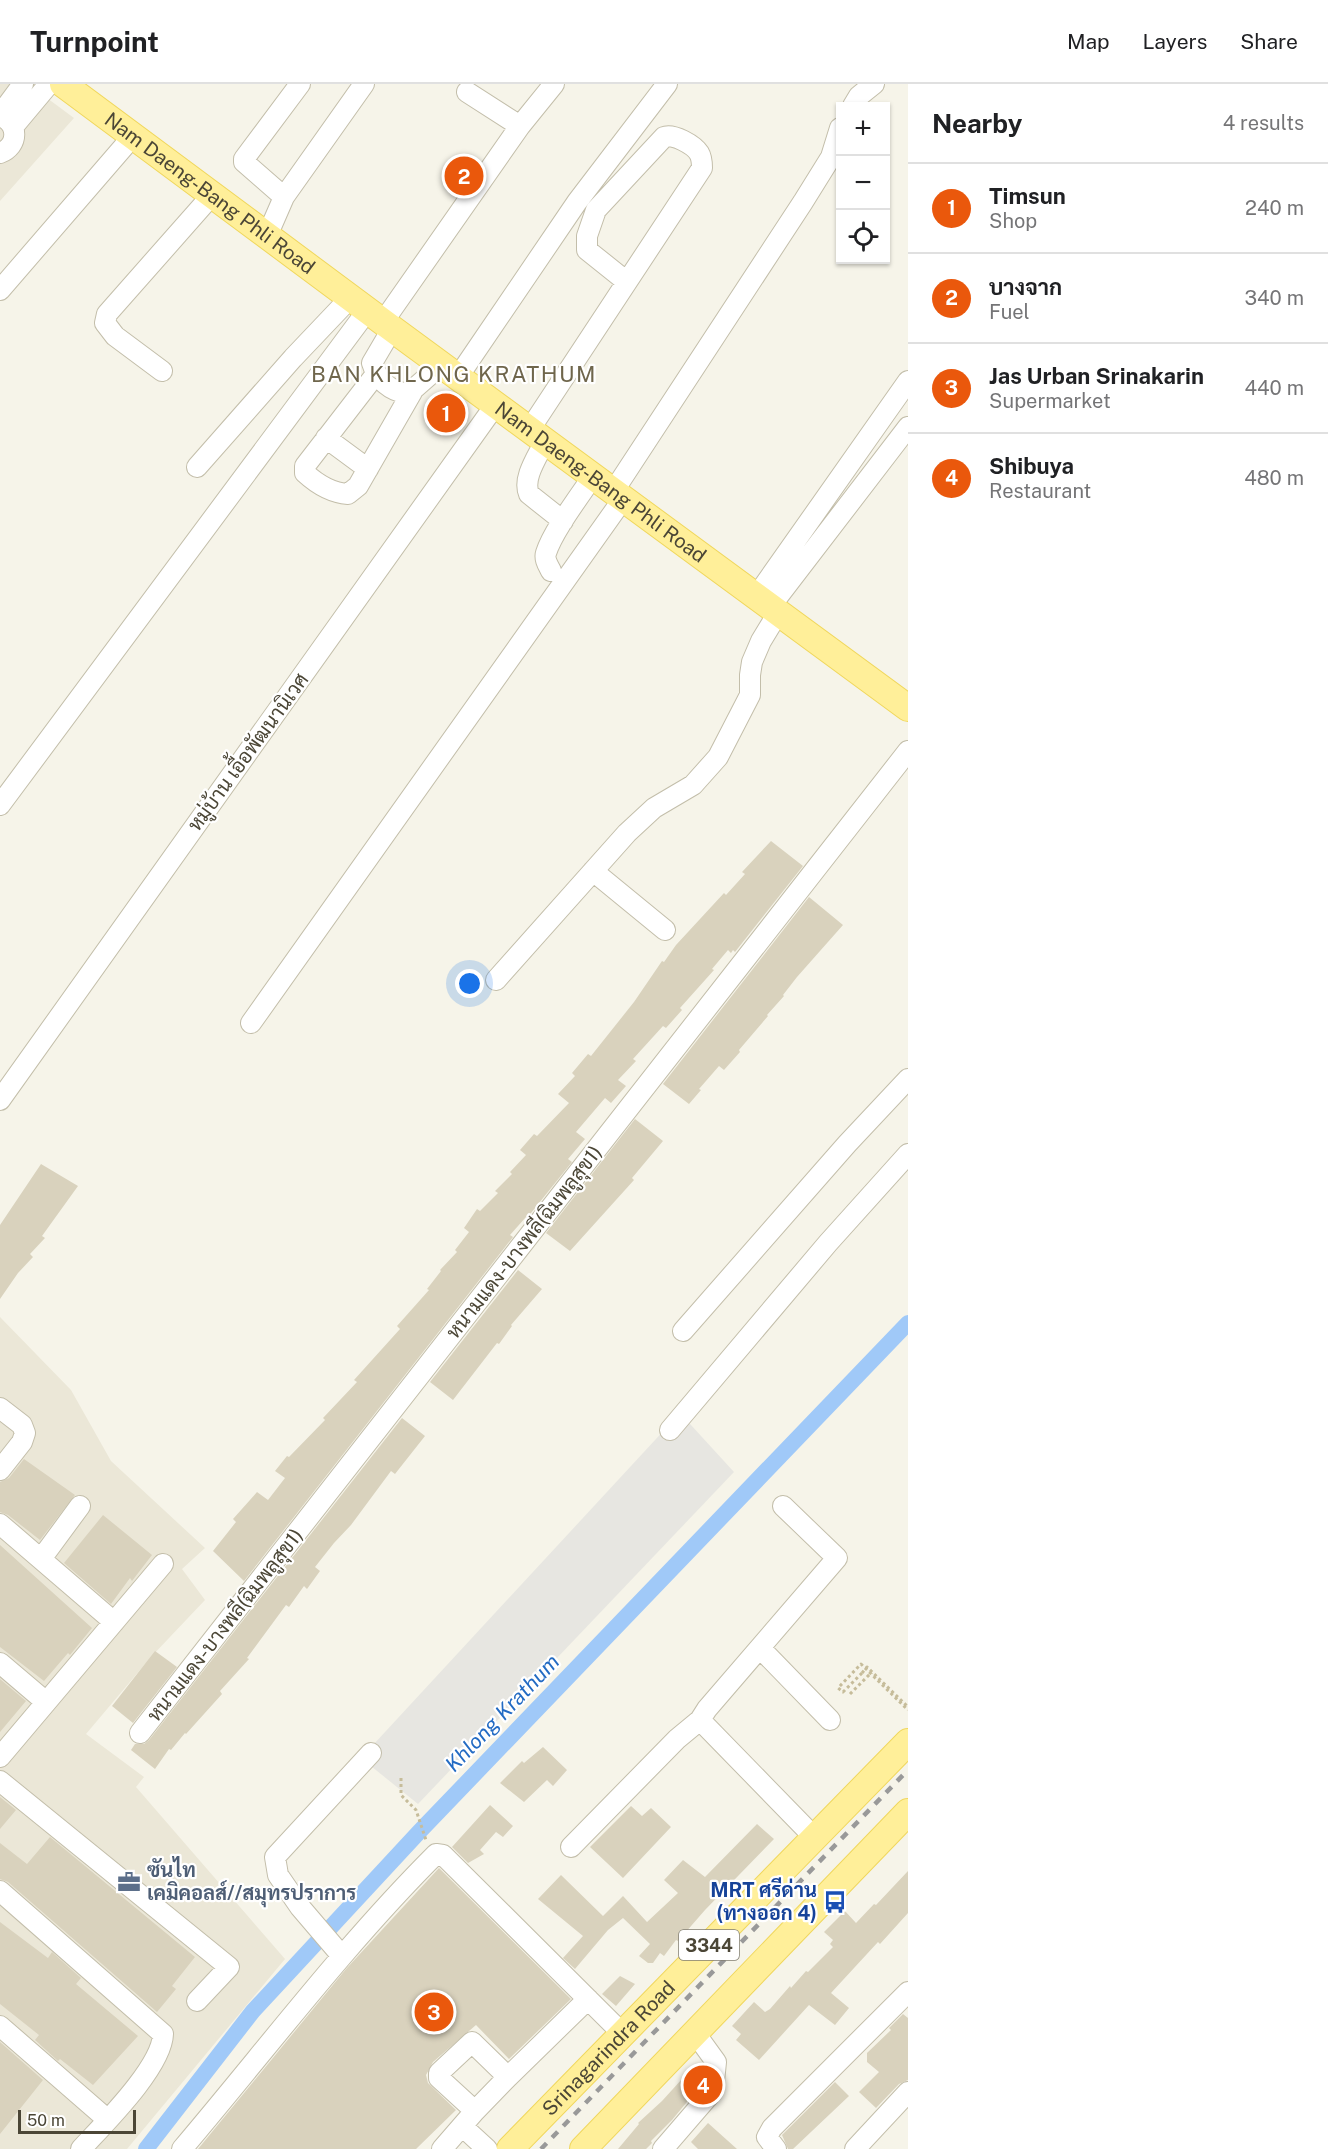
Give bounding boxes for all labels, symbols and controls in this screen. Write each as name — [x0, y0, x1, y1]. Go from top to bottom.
text: Turnpoint — [30, 25, 159, 58]
text: Map — [1067, 29, 1110, 54]
text: Layers — [1143, 29, 1207, 54]
text: Share — [1240, 29, 1298, 54]
map controls — [836, 102, 890, 264]
button: + — [836, 102, 890, 156]
street label: Nam Daeng-Bang Phli Road — [100, 107, 320, 279]
text: Nearby — [932, 108, 1022, 139]
text: 4 results — [1223, 111, 1304, 135]
pin: 2 — [444, 154, 484, 199]
button: − — [836, 156, 890, 210]
text: Timsun — [989, 183, 1066, 209]
text: 1 — [947, 196, 956, 220]
text: 240 m — [1245, 196, 1304, 220]
text: Shop — [989, 209, 1037, 233]
button: locate — [836, 210, 890, 264]
text: บางจาก — [989, 274, 1062, 300]
text: 2 — [945, 286, 958, 310]
text: 340 m — [1244, 286, 1304, 310]
text: Fuel — [989, 300, 1030, 324]
district label: BAN KHLONG KRATHUM — [311, 361, 597, 387]
text: Jas Urban Srinakarin — [989, 363, 1204, 389]
text: 3 — [945, 376, 958, 400]
text: 440 m — [1244, 376, 1304, 400]
text: Supermarket — [989, 389, 1111, 413]
pin: 1 — [426, 390, 466, 436]
street label: Nam Daeng-Bang Phli Road — [490, 397, 711, 568]
text: Shibuya — [989, 453, 1074, 479]
text: 4 — [945, 466, 958, 490]
text: 480 m — [1244, 466, 1304, 490]
text: Restaurant — [989, 479, 1091, 503]
street label: หมู่บ้าน เอื้อพัฒนานิเวศ — [178, 665, 316, 837]
your location — [455, 969, 484, 998]
street label: หนามแดง-บางพลี(ฉิมพลูสุข1) — [440, 1140, 609, 1345]
street label: หนามแดง-บางพลี(ฉิมพลูสุข1) — [141, 1523, 310, 1728]
water label: Khlong Krathum — [440, 1649, 564, 1777]
place label: ซันไท เคมิคอลส์//สมุทรปราการ — [147, 1856, 356, 1908]
office icon: ซันไท เคมิคอลส์//สมุทรปราการ — [116, 1869, 142, 1895]
place label: MRT ศรีด่าน (ทางออก 4) — [710, 1877, 817, 1925]
bus stop icon: MRT ศรีด่าน (ทางออก 4) — [822, 1889, 848, 1915]
road number: 3344 — [679, 1930, 739, 1960]
street label: Srinagarindra Road — [537, 1976, 680, 2121]
pin: 3 — [414, 1990, 454, 2034]
pin: 4 — [684, 2062, 722, 2108]
scale bar — [18, 2107, 136, 2134]
text: 50 m — [27, 2111, 65, 2130]

